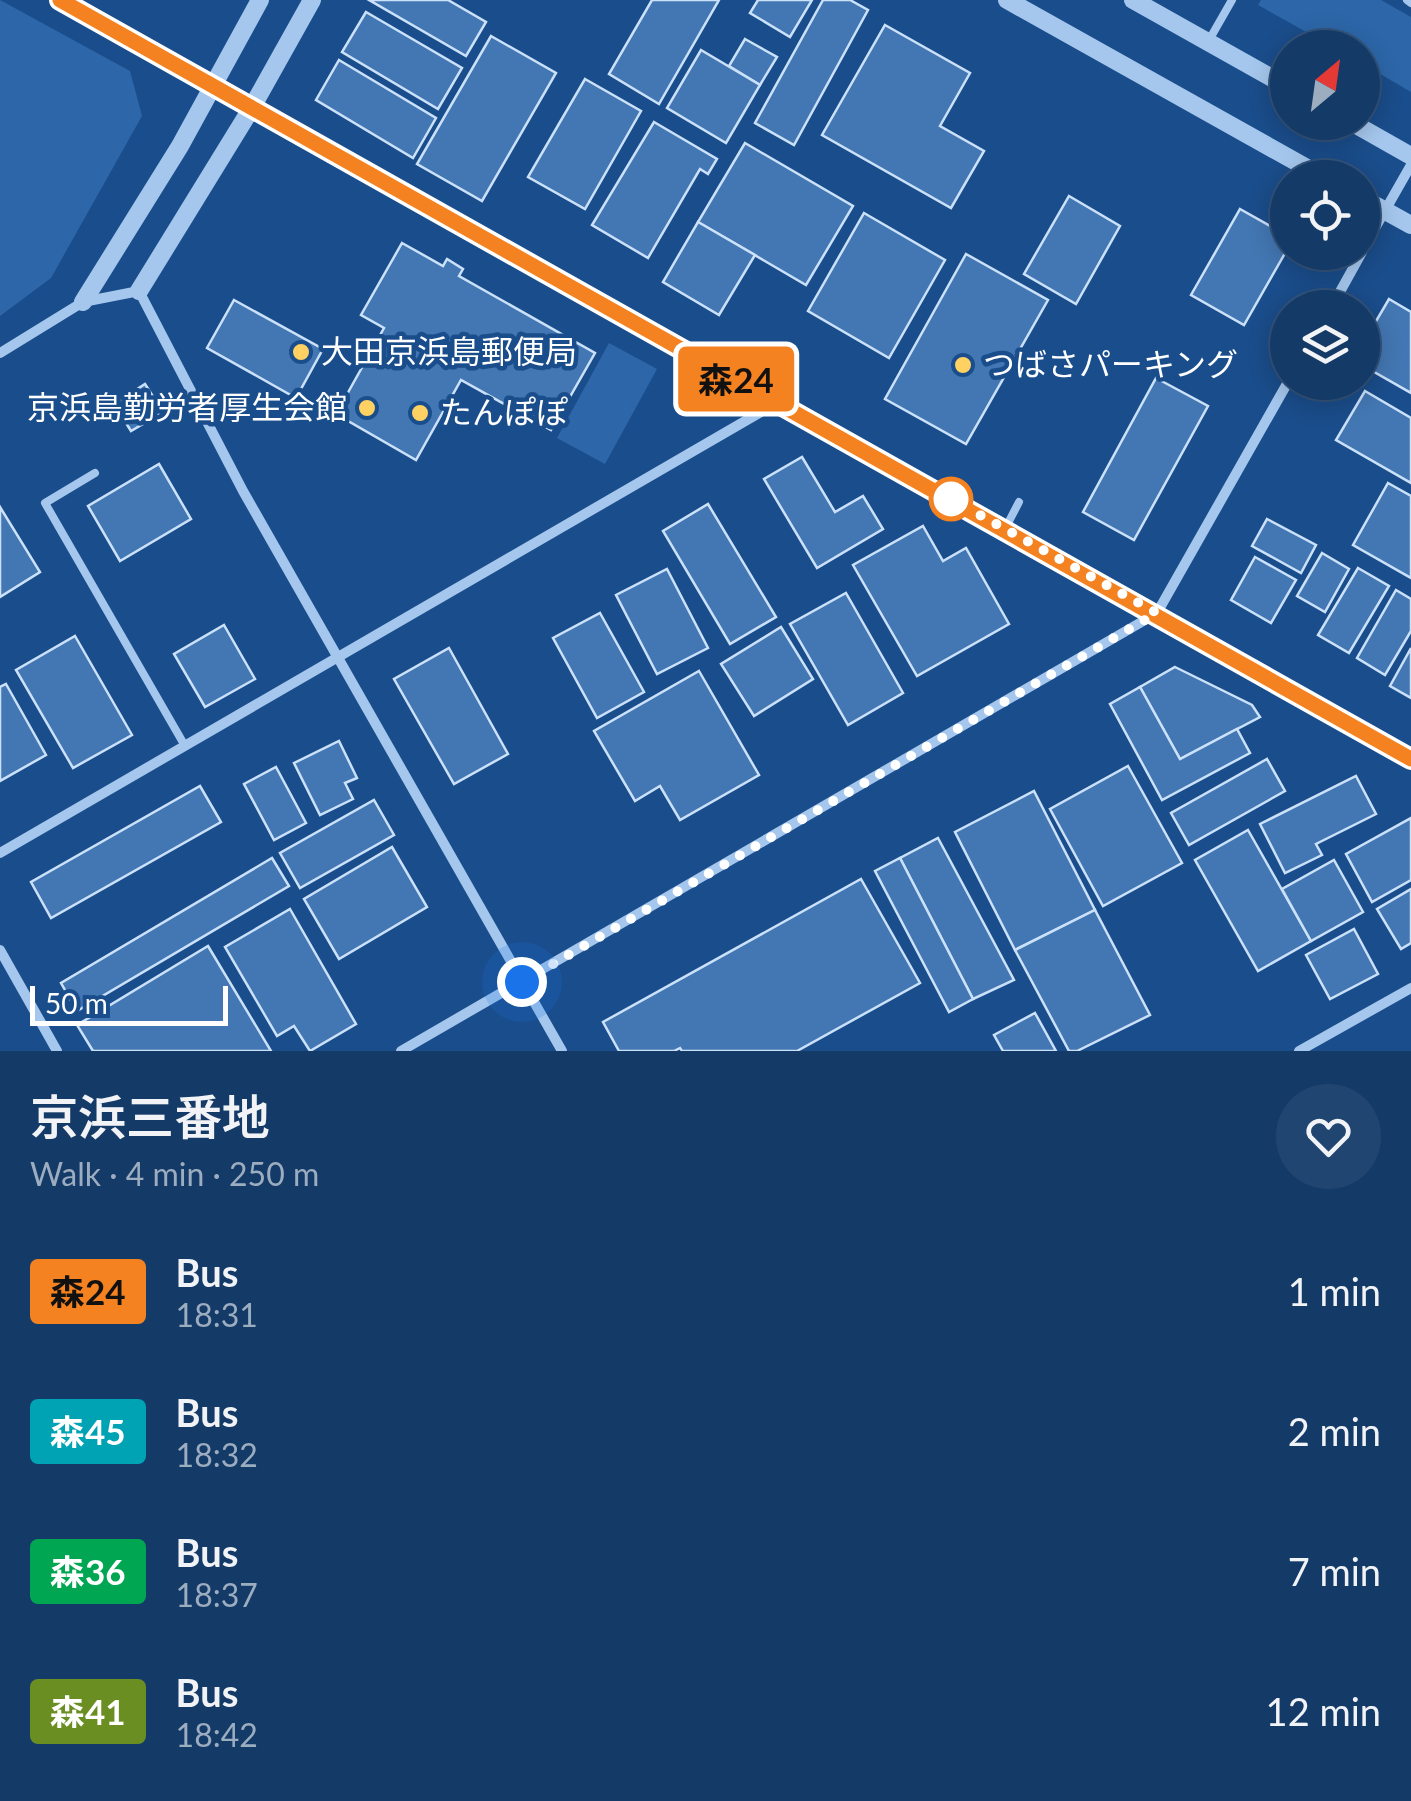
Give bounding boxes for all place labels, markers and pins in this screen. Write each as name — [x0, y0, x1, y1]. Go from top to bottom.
place label: 大田京浜島郵便局 — [321, 331, 577, 370]
marker: 大田京浜島郵便局 — [290, 341, 312, 363]
place label: つばさパーキング — [983, 344, 1238, 383]
marker: つばさパーキング — [952, 354, 974, 376]
place label: 京浜島勤労者厚生会館 — [27, 387, 347, 426]
place label: たんぽぽ — [440, 392, 568, 431]
marker: 京浜島勤労者厚生会館 — [356, 397, 378, 419]
marker: たんぽぽ — [409, 402, 431, 424]
unlabelled marker — [930, 478, 972, 520]

